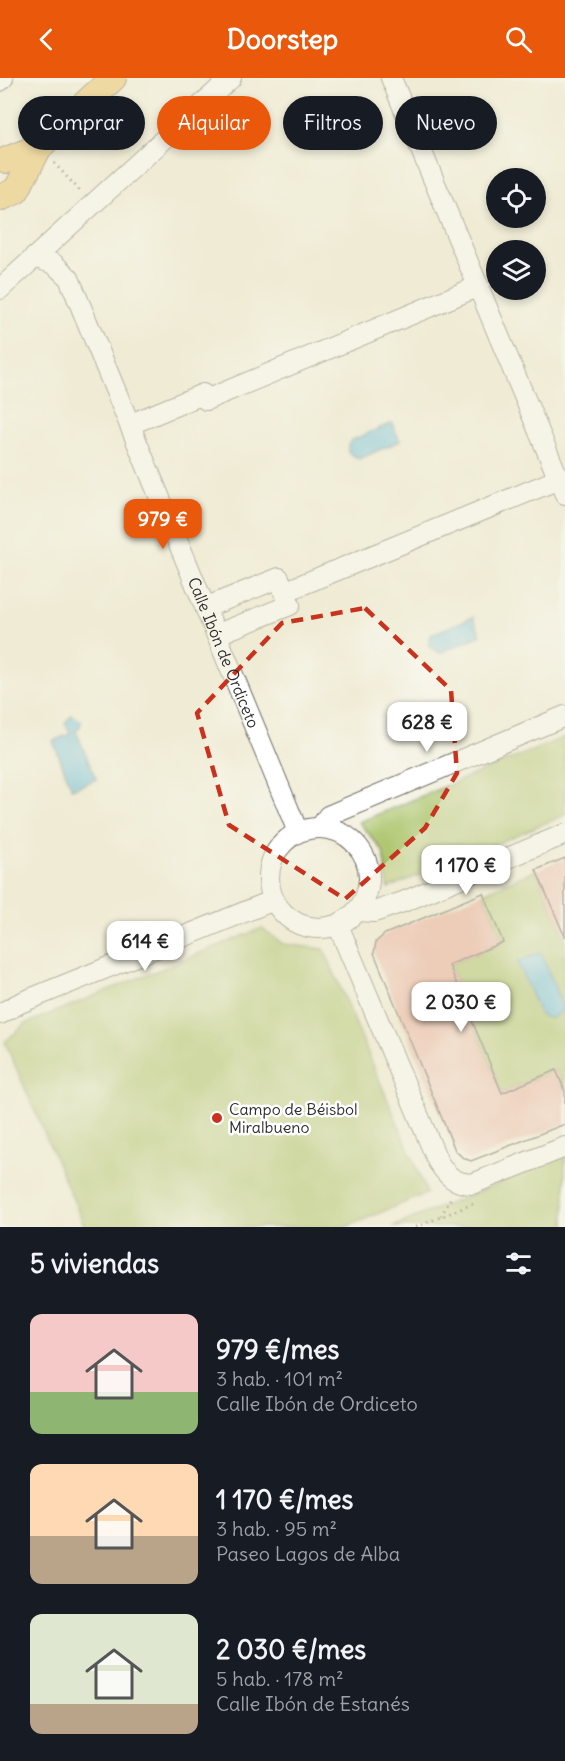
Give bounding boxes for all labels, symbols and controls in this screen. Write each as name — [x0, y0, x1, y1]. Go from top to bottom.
text: Doorstep — [227, 22, 338, 56]
icon: back — [30, 23, 63, 56]
icon: search — [502, 23, 535, 56]
chip: Comprar — [18, 96, 145, 150]
chip: Alquilar — [157, 96, 271, 150]
chip: Filtros — [283, 96, 383, 150]
chip: Nuevo — [395, 96, 497, 150]
map controls — [486, 168, 546, 300]
button: locate — [486, 168, 546, 228]
button: layers — [486, 240, 546, 300]
pin: 979 € — [121, 499, 205, 550]
text: 979 € — [138, 506, 188, 531]
street label: Calle Ibón de Ordiceto — [184, 574, 264, 731]
pin: 628 € — [385, 702, 469, 753]
text: 628 € — [401, 709, 453, 734]
pin: 1 170 € — [411, 845, 521, 896]
text: 1 170 € — [435, 852, 497, 877]
pin: 614 € — [103, 921, 187, 972]
text: 614 € — [121, 928, 169, 953]
pin: 2 030 € — [406, 982, 516, 1033]
text: 2 030 € — [425, 989, 497, 1014]
place label: Campo de Béisbol Miralbueno — [229, 1099, 358, 1137]
marker: Campo de Béisbol Miralbueno — [210, 1111, 224, 1125]
text: 5 viviendas — [30, 1247, 159, 1280]
icon: filters — [502, 1247, 535, 1280]
text: 979 €/mes — [216, 1333, 339, 1366]
icon: home — [78, 1338, 150, 1410]
text: 3 hab. · 101 m² — [216, 1366, 343, 1391]
text: Calle Ibón de Ordiceto — [216, 1391, 418, 1416]
text: 1 170 €/mes — [216, 1483, 353, 1516]
icon: home — [78, 1488, 150, 1560]
text: 3 hab. · 95 m² — [216, 1516, 337, 1541]
text: Paseo Lagos de Alba — [216, 1541, 400, 1566]
text: 2 030 €/mes — [216, 1633, 366, 1666]
icon: home — [78, 1638, 150, 1710]
text: 5 hab. · 178 m² — [216, 1666, 343, 1691]
text: Calle Ibón de Estanés — [216, 1691, 410, 1716]

